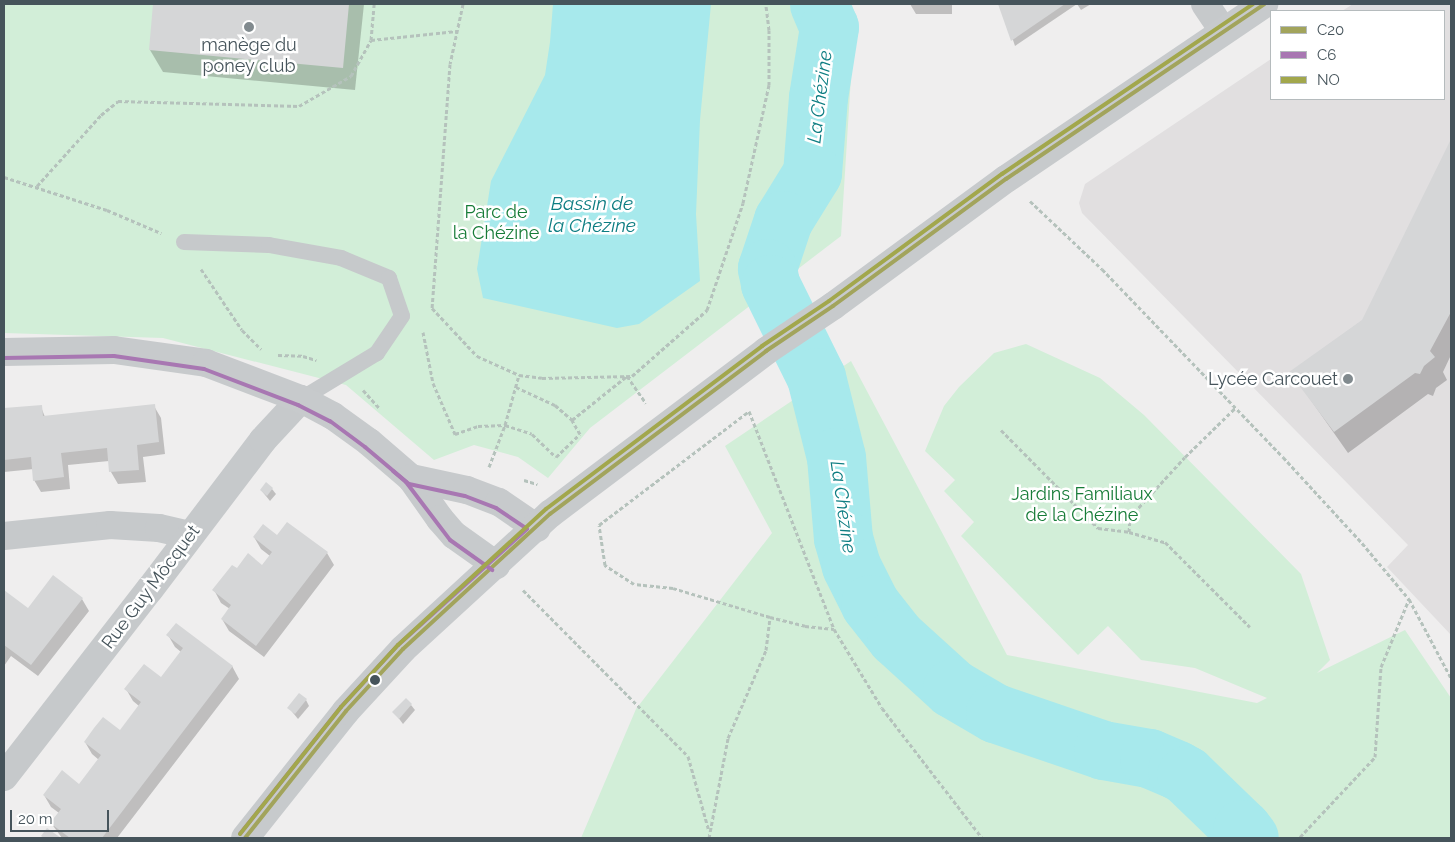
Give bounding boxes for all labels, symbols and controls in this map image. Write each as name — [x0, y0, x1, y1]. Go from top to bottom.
legend — [1270, 10, 1445, 100]
marker: manège du poney club — [243, 21, 255, 33]
text: C20 — [1317, 21, 1344, 39]
place label: manège du poney club — [201, 35, 297, 78]
text: C6 — [1317, 46, 1336, 64]
water label: La Chézine — [803, 49, 837, 145]
text: NO — [1317, 71, 1340, 89]
water label: Bassin de la Chézine — [548, 193, 636, 237]
park label: Parc de la Chézine — [453, 202, 539, 244]
place label: Lycée Carcouet — [1208, 368, 1338, 390]
marker: Lycée Carcouet — [1342, 373, 1354, 385]
water label: La Chézine — [825, 459, 861, 555]
park label: Jardins Familiaux de la Chézine — [1011, 484, 1153, 526]
street label: Rue Guy Môcquet — [97, 521, 205, 653]
unlabelled marker — [370, 675, 380, 685]
scale bar — [12, 800, 111, 832]
text: 20 m — [18, 810, 53, 828]

